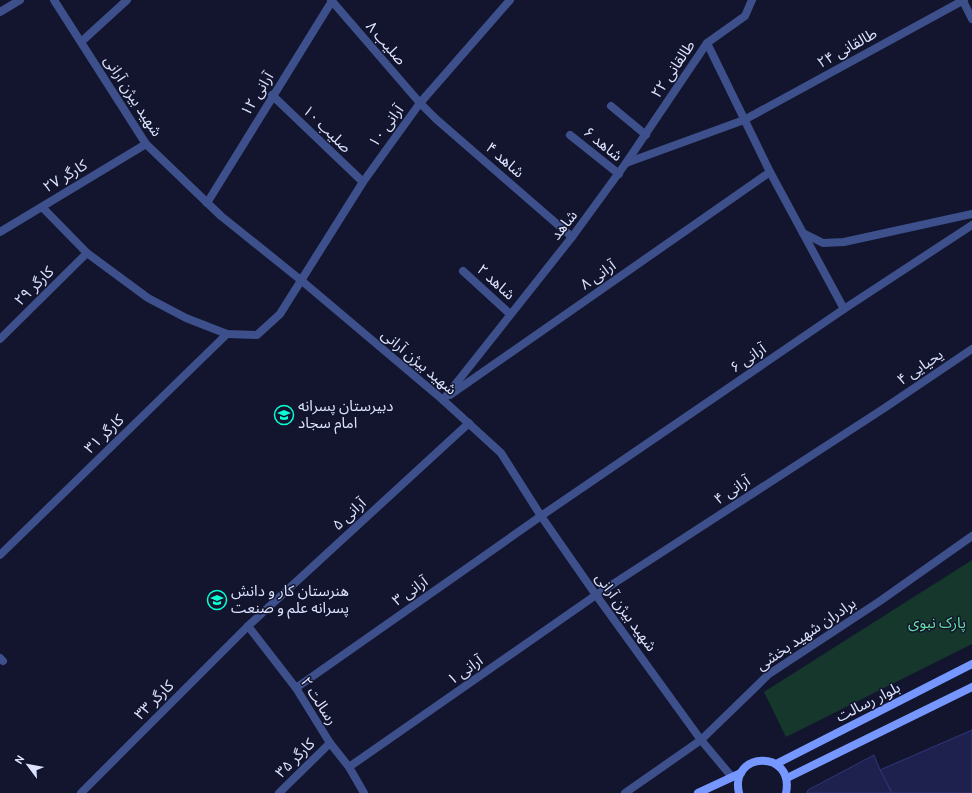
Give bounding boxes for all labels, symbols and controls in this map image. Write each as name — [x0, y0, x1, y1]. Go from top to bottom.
street label: صلیب ۸ — [362, 17, 410, 69]
street label: طالقانی ۲۴ — [814, 24, 880, 72]
street label: طالقانی ۲۲ — [647, 37, 699, 101]
street label: شهید بیژن آرانی — [100, 52, 166, 140]
street label: آرانی ۱۲ — [237, 68, 278, 119]
street label: صلیب ۱۰ — [299, 101, 355, 157]
street label: آرانی ۱۰ — [365, 101, 408, 151]
street label: شاهد ۶ — [580, 123, 626, 165]
street label: شاهد ۴ — [482, 139, 528, 182]
street label: کارگر ۲۷ — [40, 155, 91, 196]
street label: شاهد — [547, 206, 581, 243]
street label: آرانی ۸ — [577, 256, 620, 294]
street label: شاهد ۲ — [473, 260, 519, 304]
street label: کارگر ۲۹ — [11, 262, 58, 309]
street label: شهید بیژن آرانی — [378, 325, 461, 399]
street label: آرانی ۶ — [727, 339, 770, 376]
street label: یحیایی ۴ — [894, 345, 946, 389]
place label: دبیرستان پسرانه امام سجاد — [298, 397, 393, 434]
school or university icon: دبیرستان پسرانه امام سجاد — [273, 404, 295, 426]
street label: کارگر ۳۱ — [80, 410, 128, 457]
street label: آرانی ۴ — [711, 471, 754, 508]
street label: آرانی ۵ — [328, 494, 370, 534]
street label: شهید بیژن آرانی — [591, 569, 661, 655]
street label: آرانی ۳ — [389, 572, 432, 610]
place label: هنرستان کار و دانش پسرانه علم و صنعت — [231, 582, 349, 619]
school or university icon: هنرستان کار و دانش پسرانه علم و صنعت — [206, 589, 228, 611]
street label: برادران شهید بخشی — [753, 594, 859, 674]
park label: پارک نبوی — [908, 614, 966, 633]
street label: آرانی ۱ — [444, 651, 487, 689]
street label: رسالت ۲ — [297, 674, 341, 728]
street label: کارگر ۳۳ — [131, 676, 178, 723]
street label: بلوار رسالت — [833, 678, 903, 726]
street label: کارگر ۳۵ — [272, 734, 319, 781]
north arrow — [8, 745, 48, 785]
text: N — [12, 753, 28, 767]

